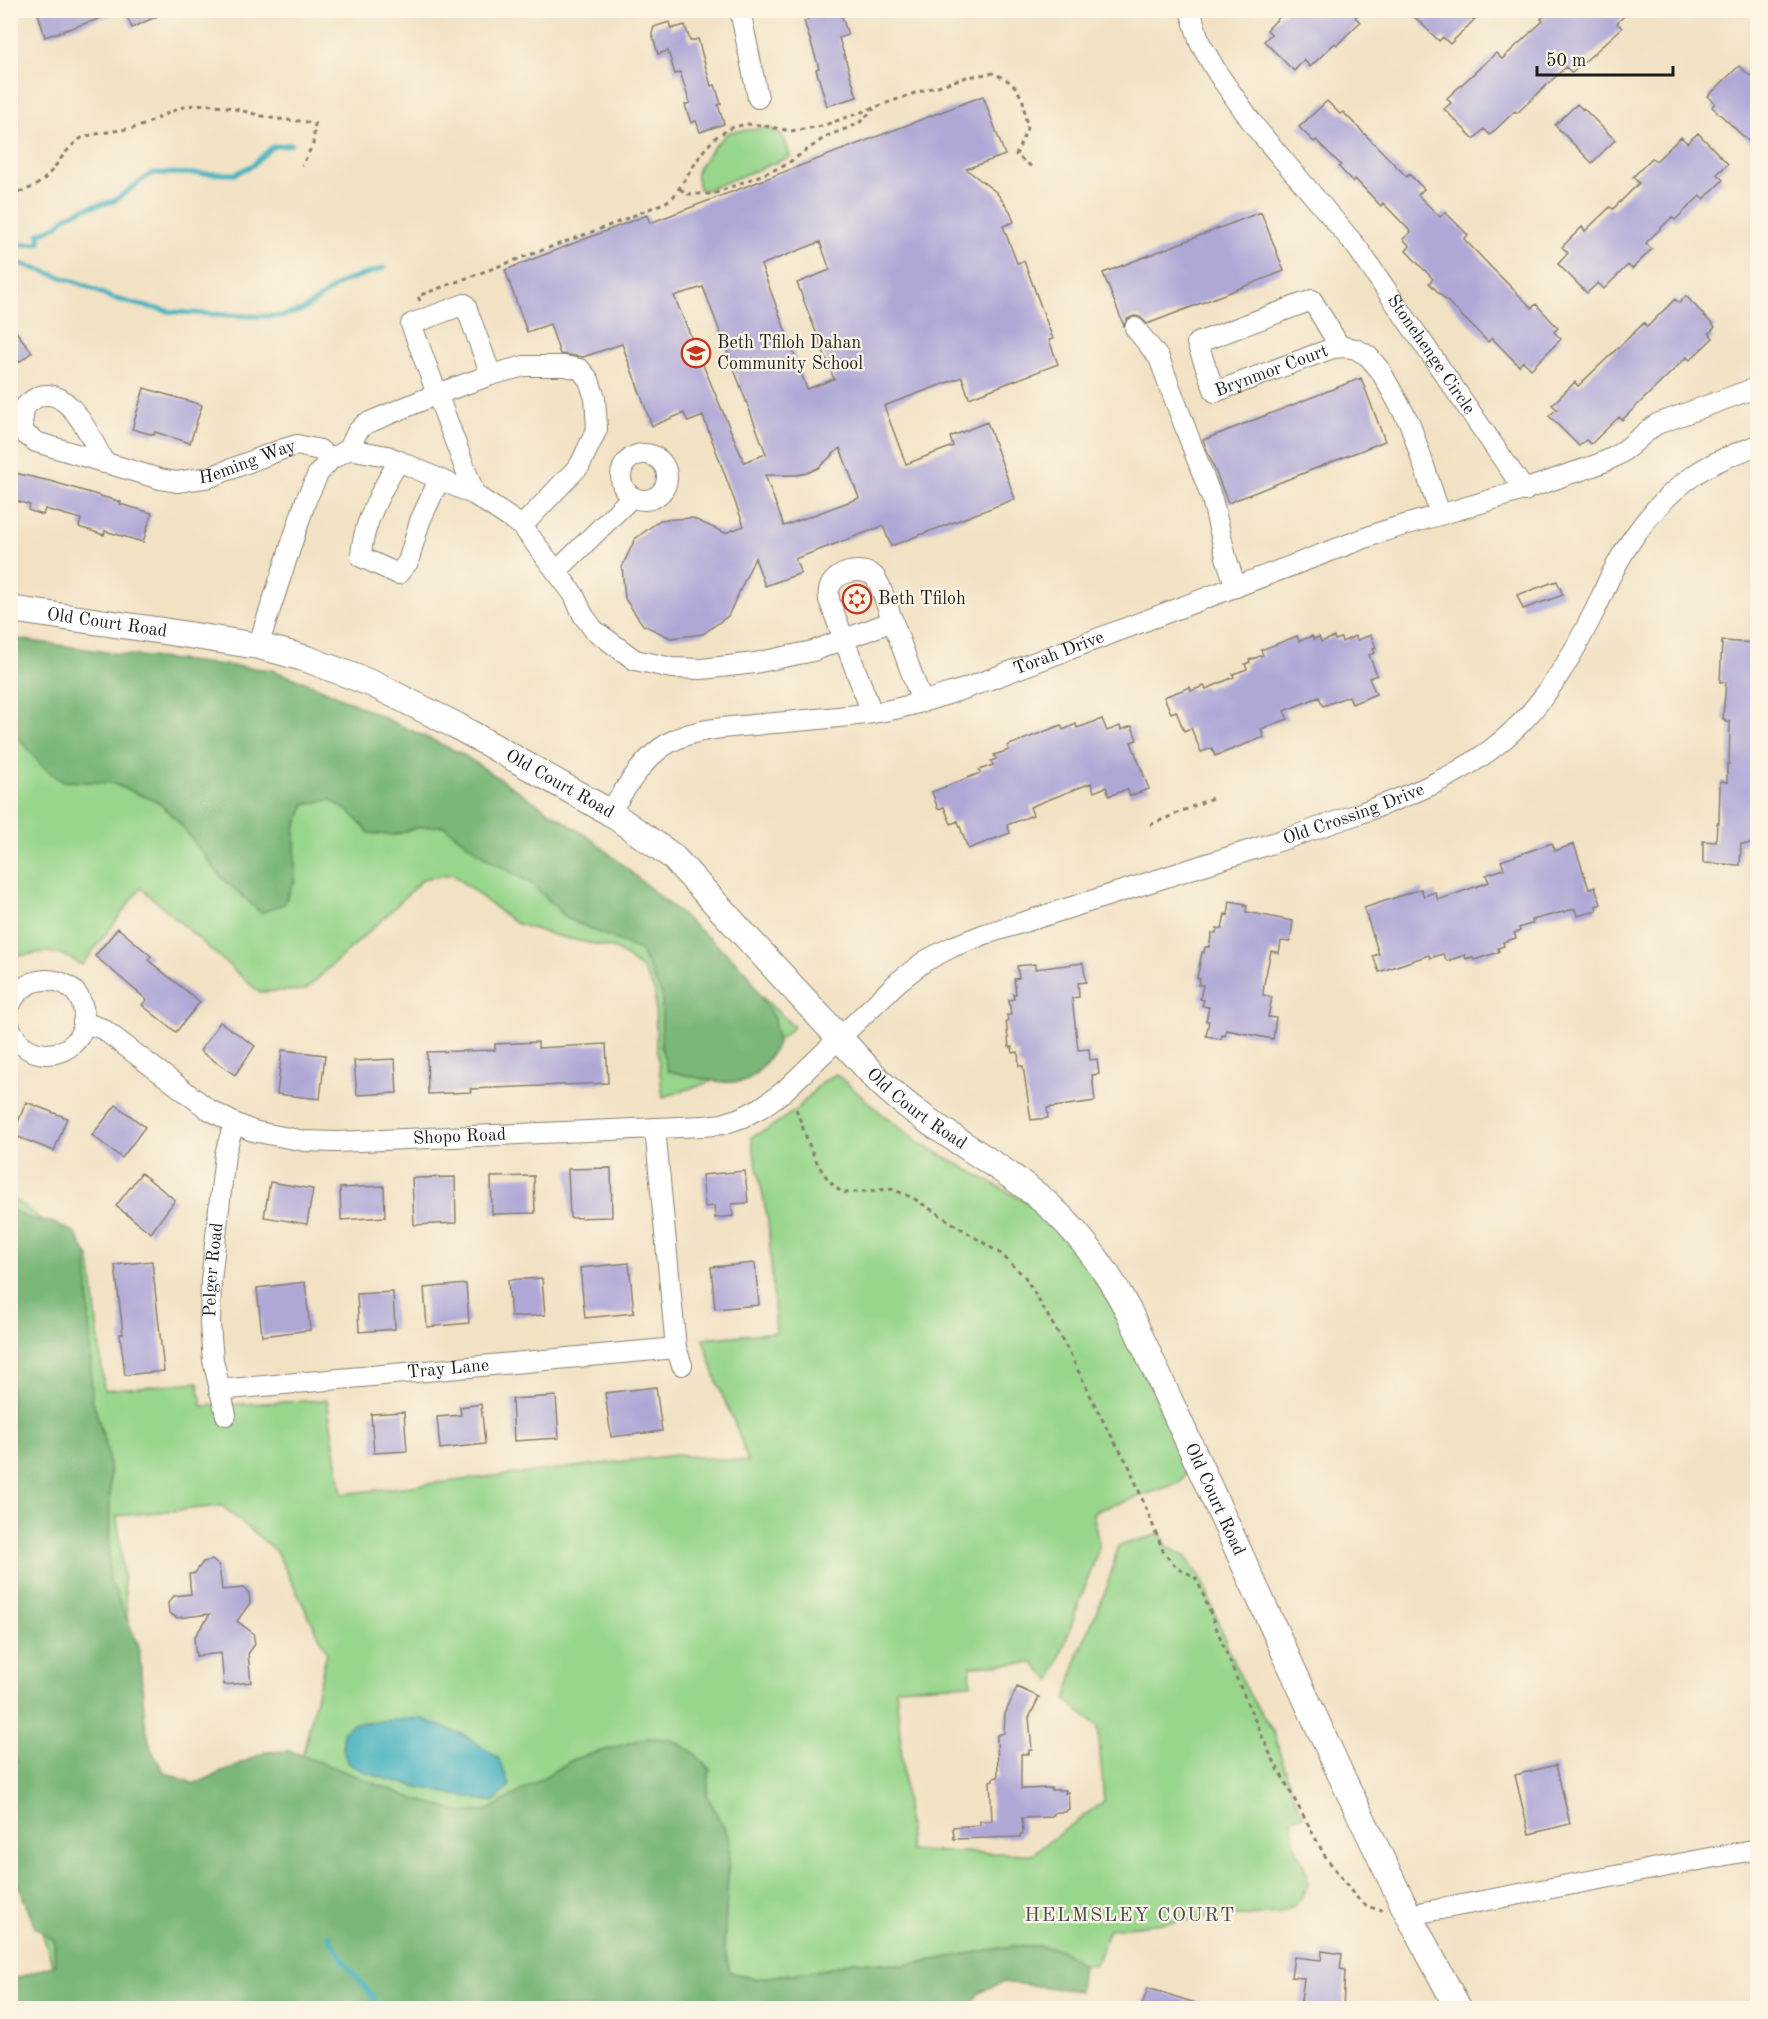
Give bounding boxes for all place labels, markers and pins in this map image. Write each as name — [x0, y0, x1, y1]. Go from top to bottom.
place label: Beth Tfiloh Dahan Community School — [717, 334, 863, 373]
school or university icon: Beth Tfiloh Dahan Community School — [680, 337, 712, 369]
synagogue icon: Beth Tfiloh — [841, 583, 873, 615]
place label: Beth Tfiloh — [878, 590, 966, 608]

